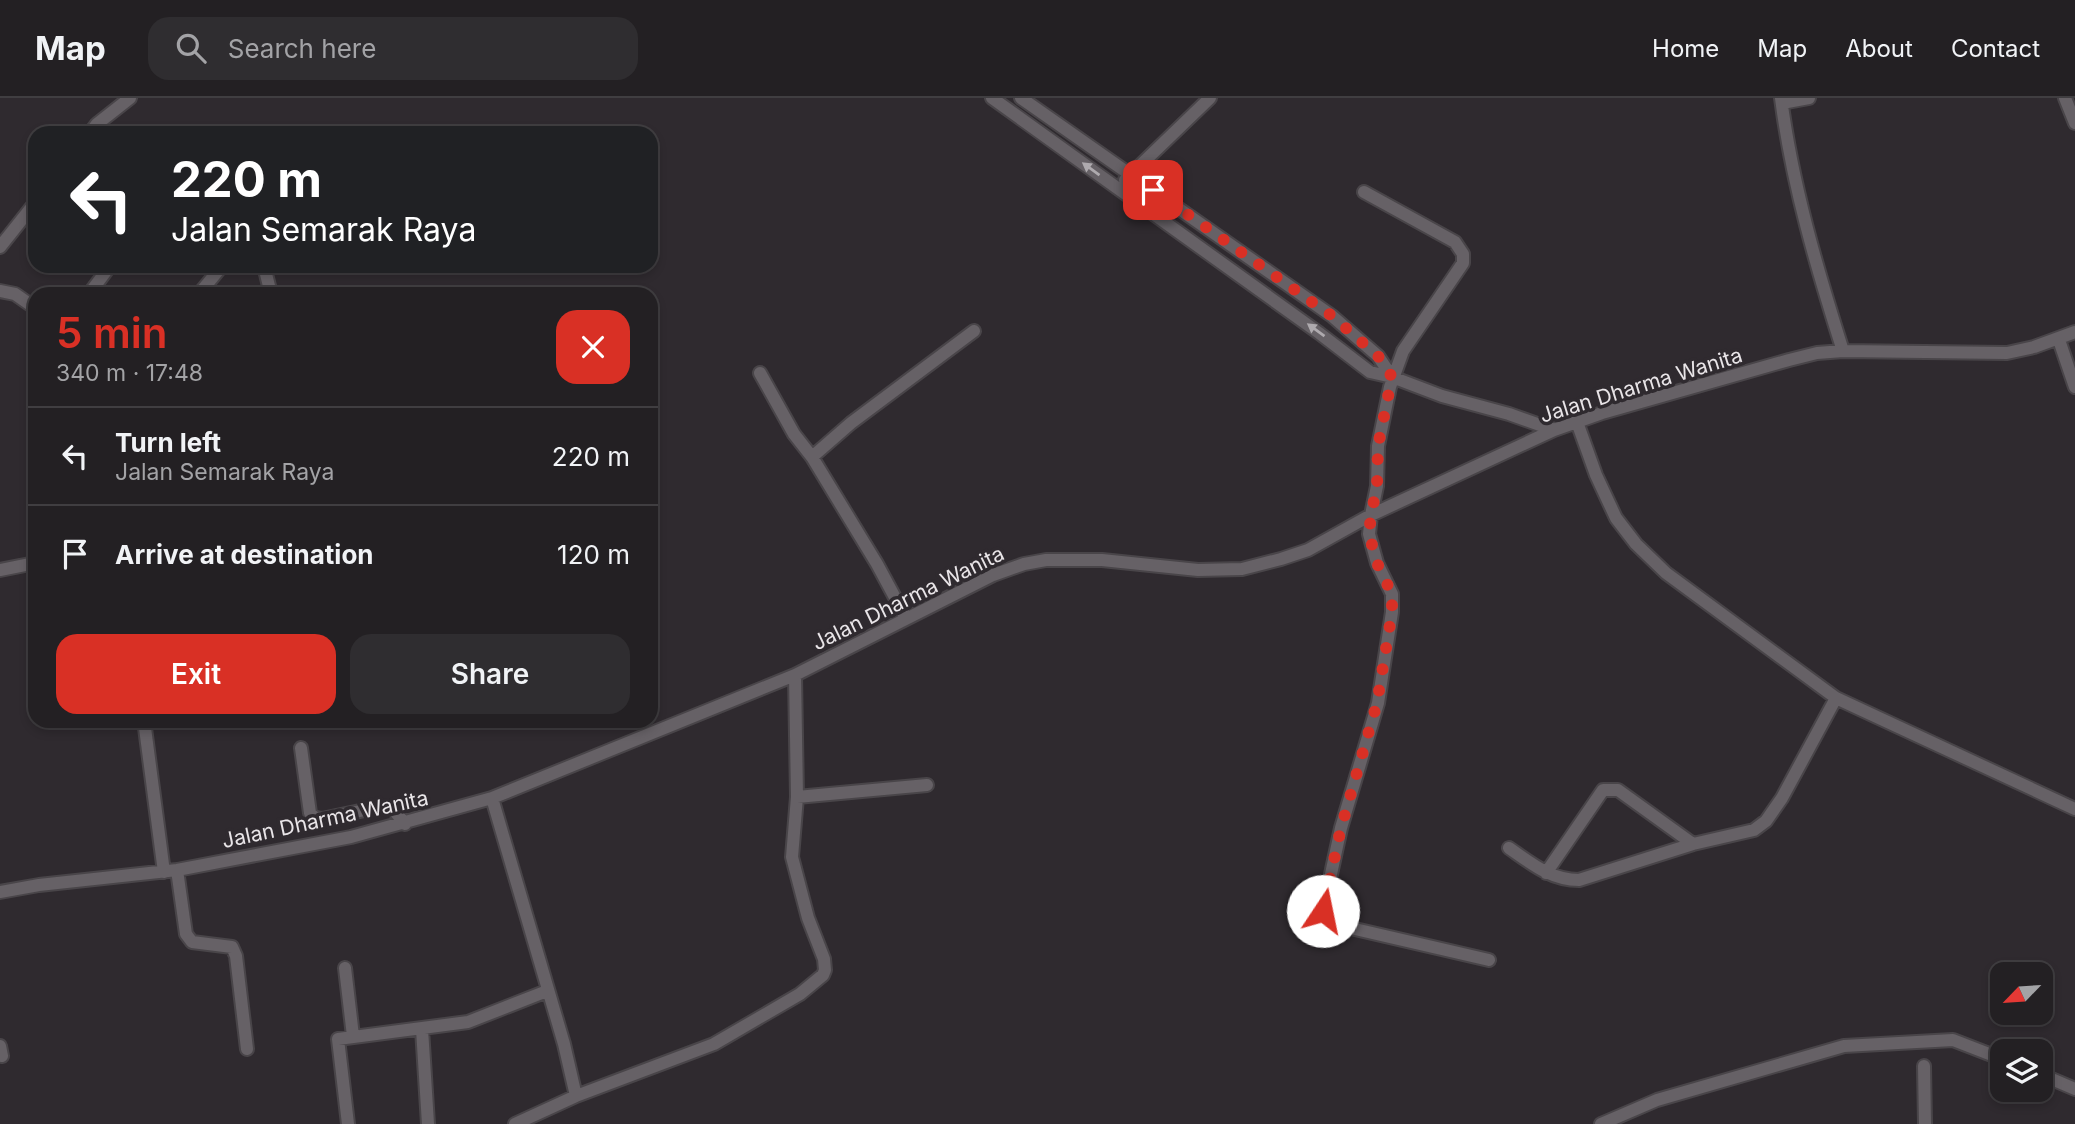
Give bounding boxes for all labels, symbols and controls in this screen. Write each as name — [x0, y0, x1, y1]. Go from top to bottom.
search box — [148, 17, 638, 80]
text: Map — [35, 28, 106, 68]
icon: search — [172, 29, 210, 67]
text: Search here — [228, 33, 376, 64]
text: Home — [1652, 34, 1719, 63]
text: Map — [1757, 34, 1807, 63]
text: About — [1845, 34, 1913, 63]
text: Contact — [1951, 34, 2040, 63]
text: 220 m — [171, 150, 322, 209]
icon: left — [56, 154, 147, 245]
pin — [1123, 160, 1183, 220]
one-way arrow — [1082, 162, 1100, 176]
icon: arrive — [1134, 171, 1172, 209]
text: Jalan Semarak Raya — [171, 210, 476, 249]
text: 5 min — [56, 307, 168, 358]
button: close — [556, 310, 630, 384]
one-way arrow — [1306, 323, 1325, 337]
street label: Jalan Dharma Wanita — [1537, 342, 1745, 428]
text: 340 m · 17:48 — [56, 359, 203, 387]
text: Turn left — [115, 427, 221, 458]
icon: left — [56, 437, 94, 475]
text: 220 m — [552, 441, 630, 472]
text: Jalan Semarak Raya — [115, 458, 334, 486]
icon: arrive — [56, 535, 94, 573]
text: Arrive at destination — [115, 539, 374, 570]
text: 120 m — [557, 539, 630, 570]
street label: Jalan Dharma Wanita — [808, 541, 1008, 655]
button: Exit — [56, 634, 336, 714]
button: Share — [350, 634, 630, 714]
street label: Jalan Dharma Wanita — [220, 785, 430, 853]
position arrow — [1286, 874, 1360, 948]
north arrow — [1990, 962, 2053, 1026]
map controls — [1990, 962, 2053, 1102]
button: layers — [1990, 1039, 2053, 1102]

